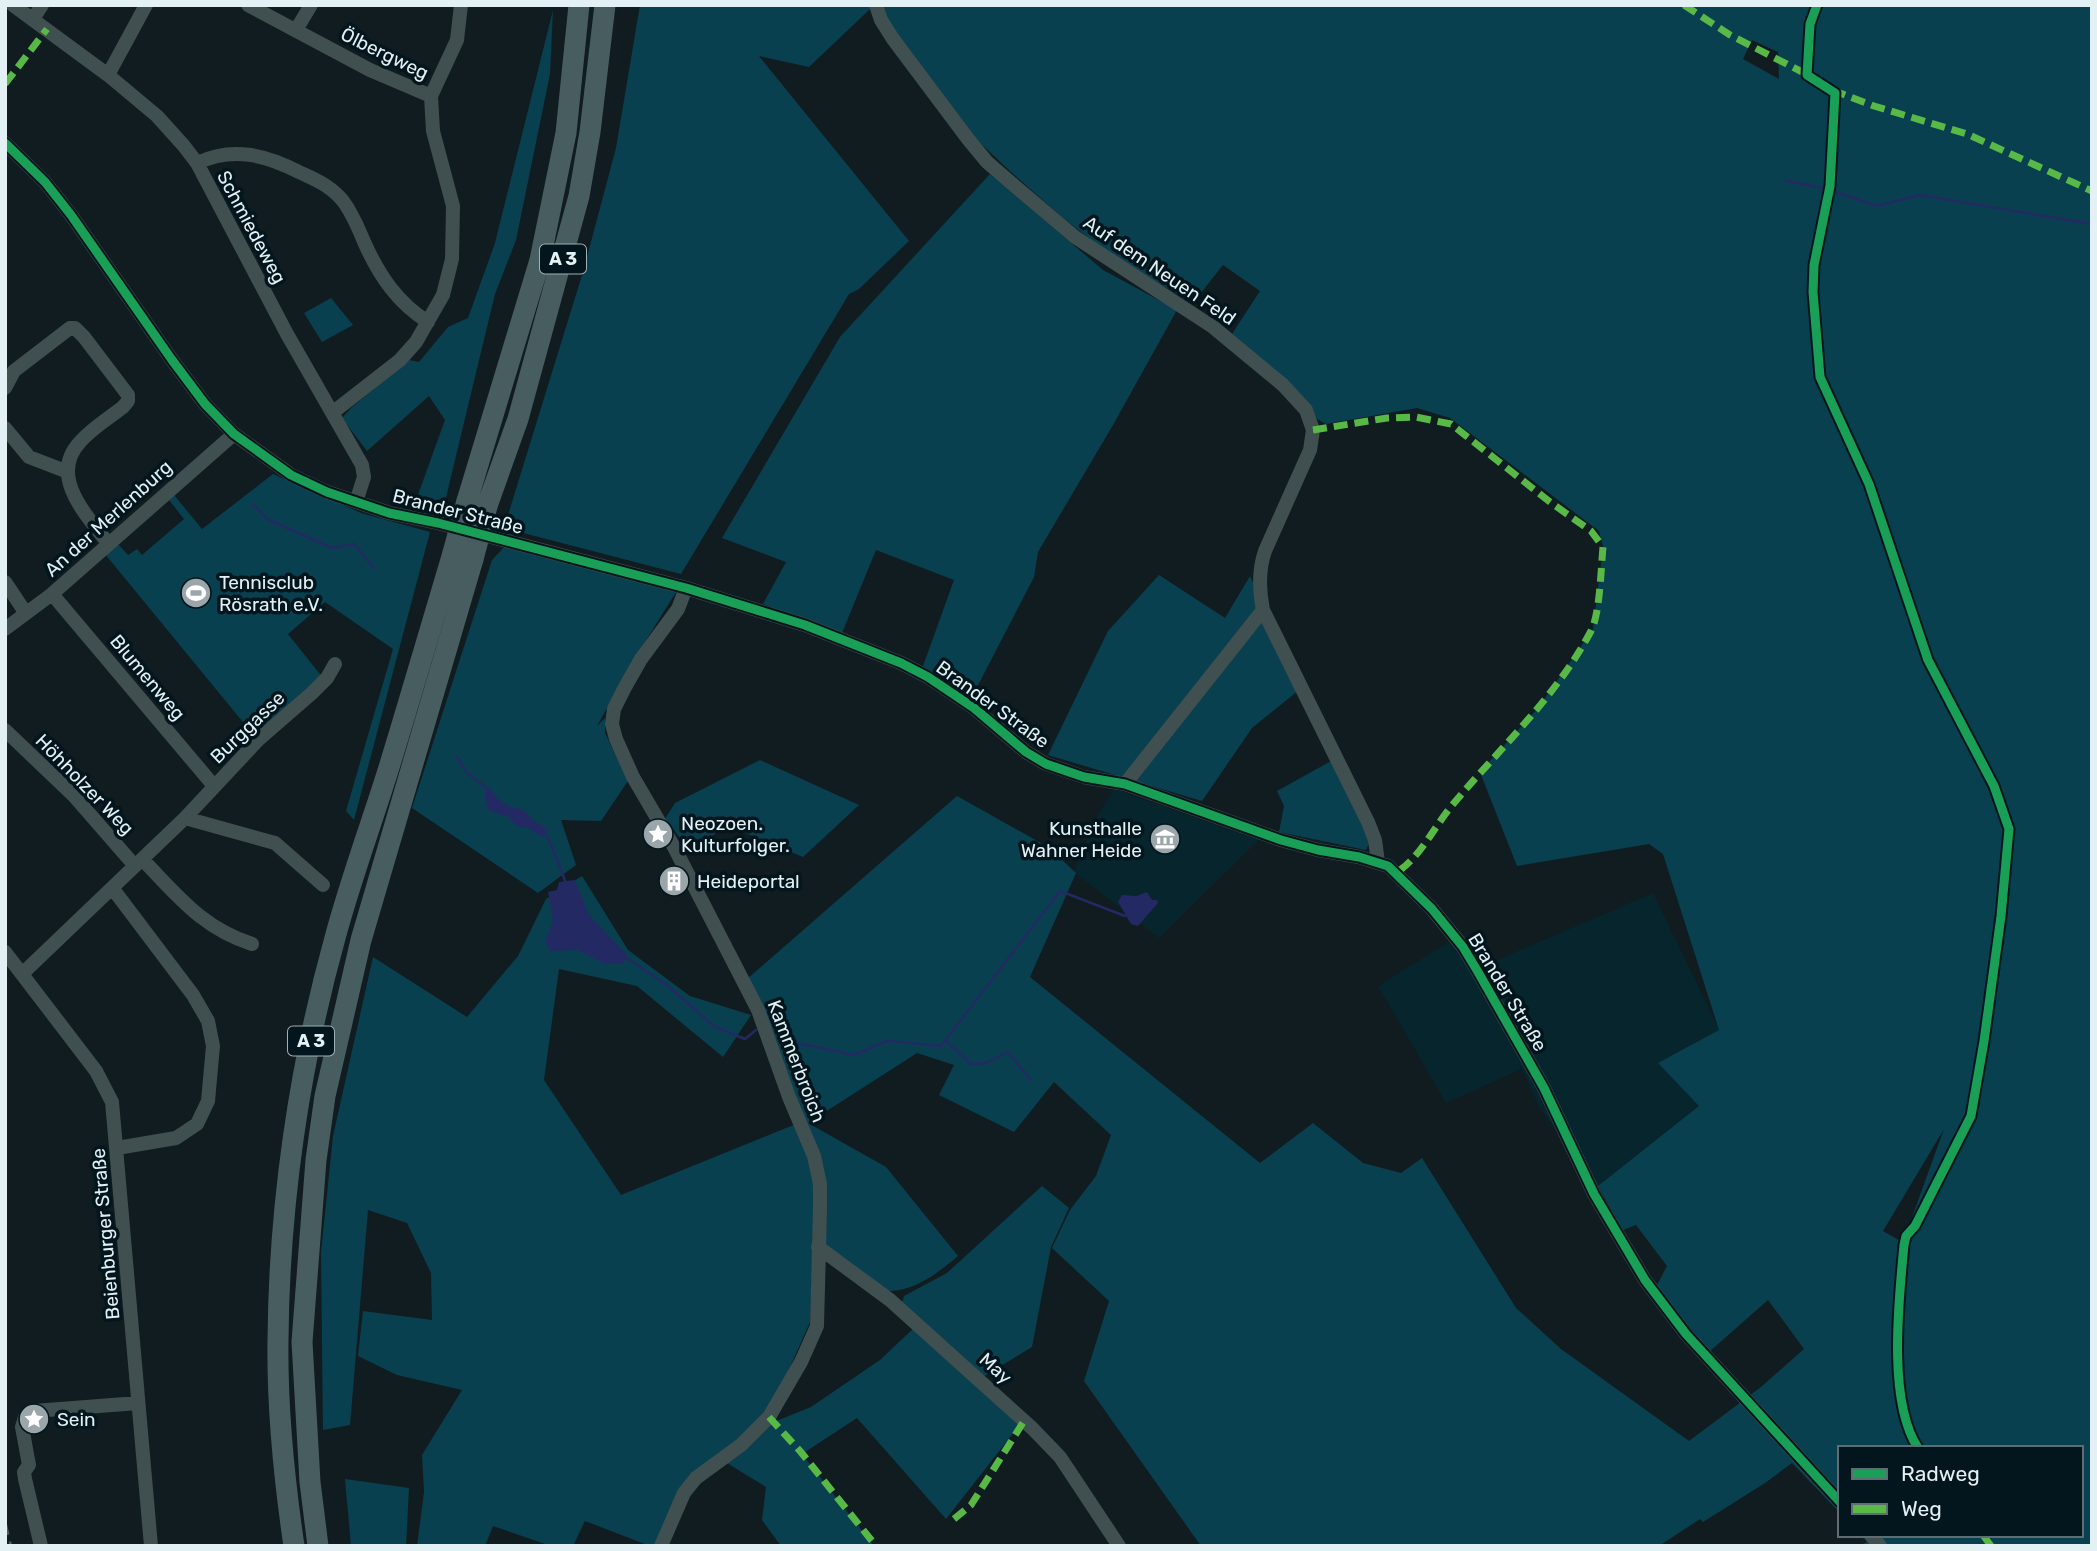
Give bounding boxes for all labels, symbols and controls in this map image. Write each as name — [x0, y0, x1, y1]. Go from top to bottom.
street label: Ölbergweg — [337, 22, 432, 85]
street label: Schmiedeweg — [212, 167, 291, 288]
street label: Auf dem Neuen Feld — [1079, 211, 1240, 330]
road number: A 3 — [540, 244, 586, 274]
street label: An der Merlenburg — [40, 455, 177, 581]
street label: Brander Straße — [390, 484, 526, 539]
place label: Tennisclub Rösrath e.V. — [219, 571, 323, 616]
sports icon: Tennisclub Rösrath e.V. — [179, 576, 213, 610]
street label: Blumenweg — [105, 630, 190, 725]
street label: Brander Straße — [932, 656, 1054, 753]
street label: Burggasse — [205, 686, 289, 768]
street label: Höhholzer Weg — [31, 729, 139, 840]
place label: Neozoen. Kulturfolger. — [681, 812, 790, 857]
place icon: Neozoen. Kulturfolger. — [641, 817, 675, 851]
place label: Kunsthalle Wahner Heide — [1021, 817, 1142, 862]
museum icon: Kunsthalle Wahner Heide — [1148, 822, 1182, 856]
building icon: Heideportal — [657, 864, 691, 898]
place label: Heideportal — [697, 870, 800, 893]
street label: Brander Straße — [1463, 929, 1552, 1056]
street label: Kammerbroich — [763, 997, 830, 1126]
road number: A 3 — [288, 1026, 334, 1056]
street label: Beienburger Straße — [87, 1147, 124, 1321]
street label: May — [975, 1348, 1017, 1389]
place icon: Sein — [17, 1402, 51, 1436]
place label: Sein — [57, 1408, 96, 1431]
legend — [1838, 1446, 2083, 1537]
text: Radweg — [1901, 1461, 1980, 1486]
text: Weg — [1901, 1496, 1942, 1521]

